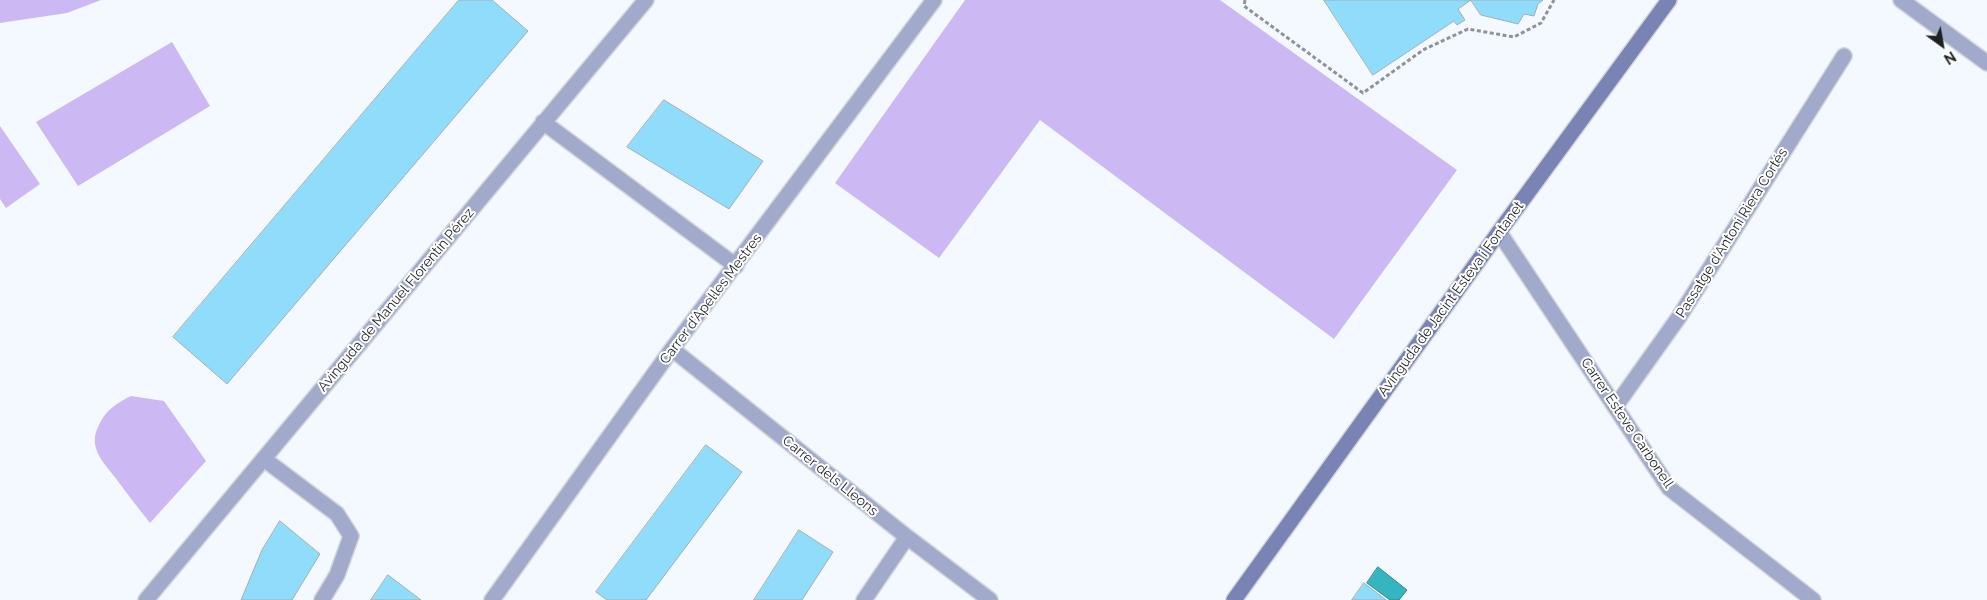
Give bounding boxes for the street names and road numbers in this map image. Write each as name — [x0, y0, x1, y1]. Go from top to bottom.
street label: Passatge d'Antoni Riera Cortés — [1673, 145, 1791, 321]
street label: Avinguda de Jacint Esteva i Fontanet — [1375, 198, 1527, 400]
street label: Avinguda de Manuel Florentín Pérez — [314, 205, 478, 395]
street label: Carrer d'Apel·les Mestres — [656, 230, 766, 368]
street label: Carrer Esteve Carbonell — [1577, 355, 1677, 491]
street label: Carrer dels Lleons — [779, 432, 881, 520]

